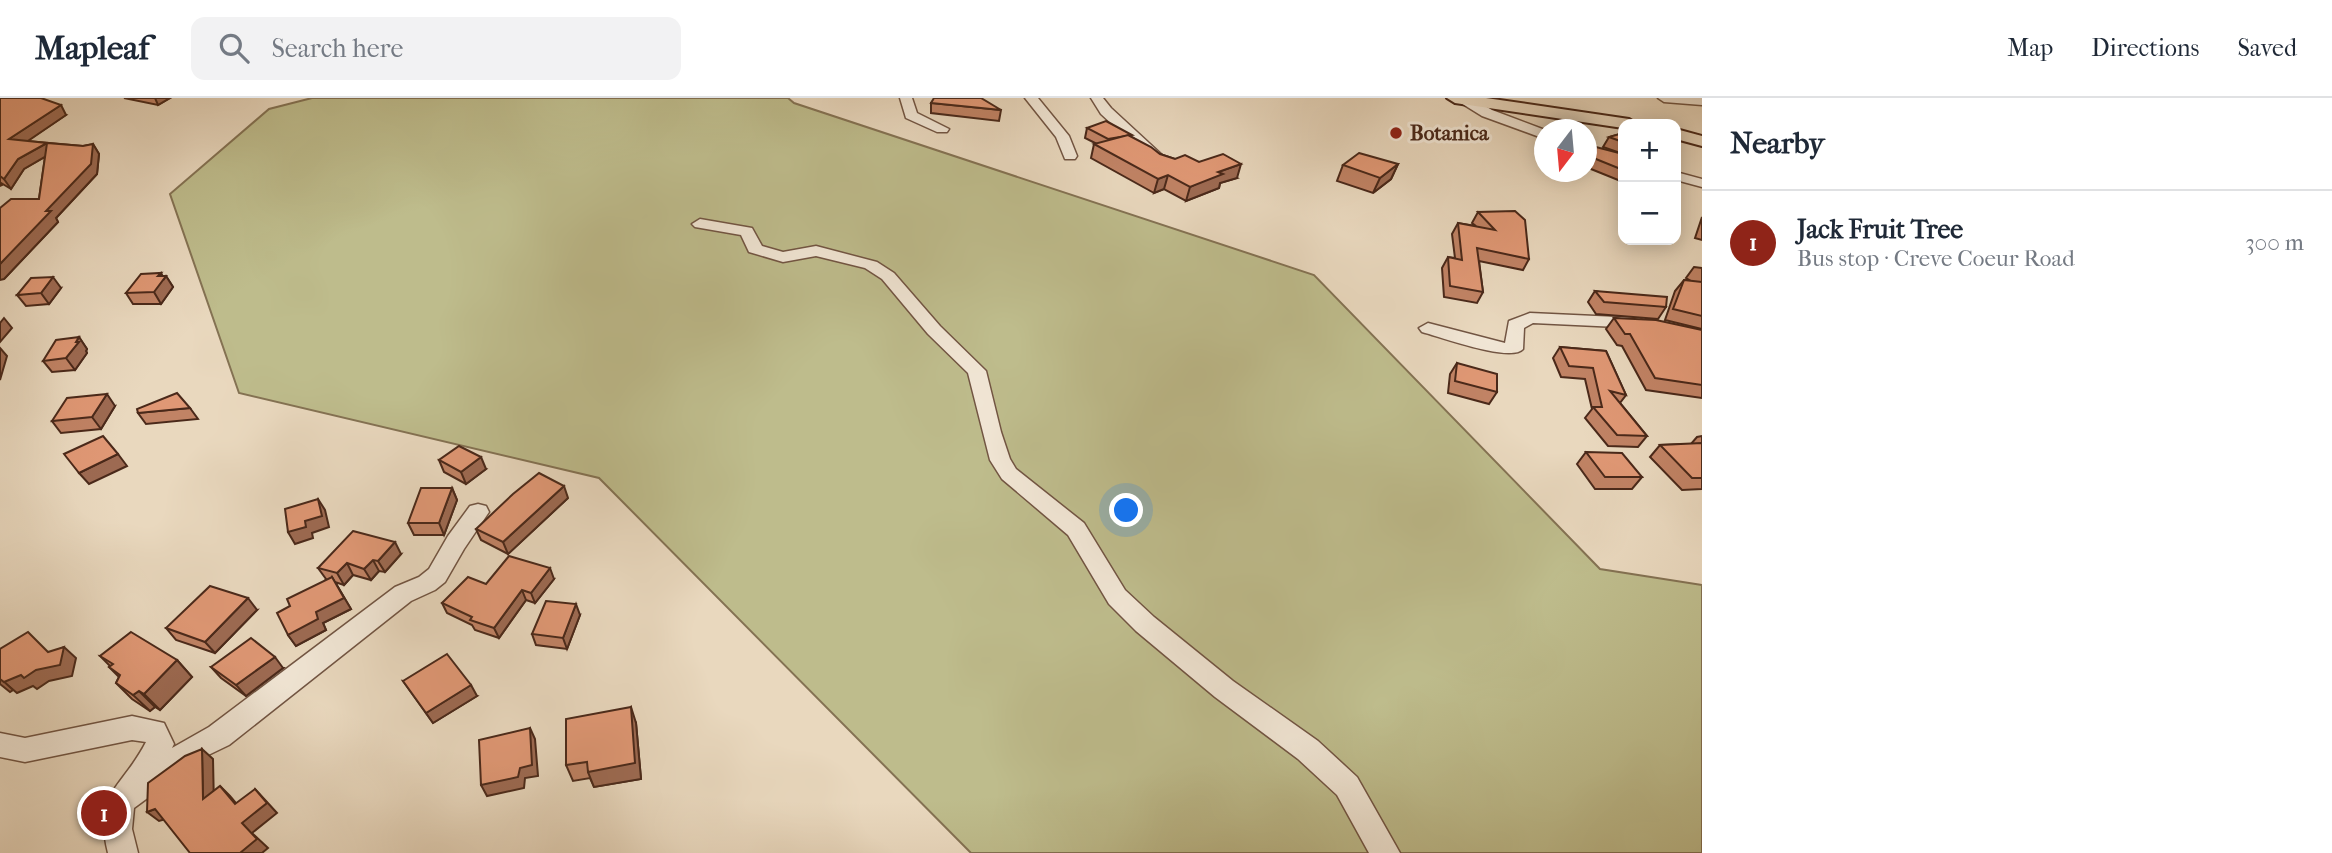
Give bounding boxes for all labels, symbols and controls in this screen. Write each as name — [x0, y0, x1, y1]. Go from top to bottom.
search box — [191, 17, 681, 80]
text: Mapleaf — [35, 29, 149, 68]
icon: search — [215, 29, 253, 67]
text: Search here — [271, 33, 403, 64]
text: Map — [2007, 34, 2053, 62]
text: Directions — [2091, 34, 2199, 62]
text: Saved — [2237, 34, 2297, 62]
north arrow — [1534, 119, 1597, 182]
map controls — [1618, 119, 1681, 245]
button: + — [1618, 119, 1681, 182]
place label: Botanica — [1410, 121, 1490, 145]
marker: Botanica — [1388, 125, 1404, 141]
text: Nearby — [1730, 126, 1825, 161]
button: − — [1618, 182, 1681, 245]
text: Jack Fruit Tree — [1797, 214, 1963, 245]
text: 1 — [1749, 229, 1757, 256]
text: 300 m — [2245, 229, 2304, 256]
text: Bus stop · Creve Coeur Road — [1797, 245, 2075, 272]
your location — [1109, 493, 1143, 527]
pin: 1 — [81, 787, 127, 839]

